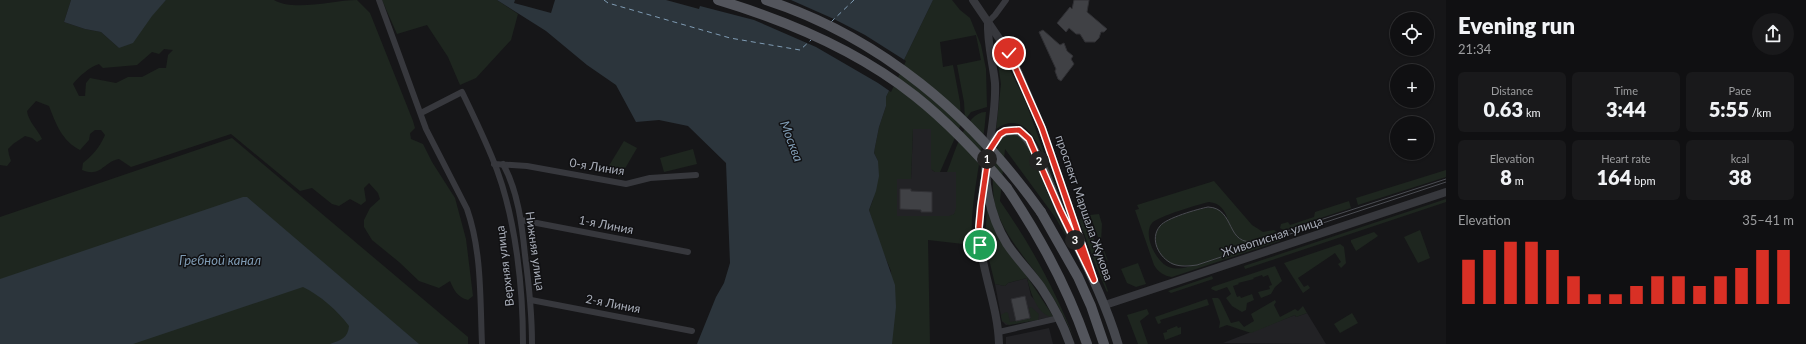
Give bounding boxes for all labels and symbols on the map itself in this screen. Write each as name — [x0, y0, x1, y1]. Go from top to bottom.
pin — [992, 36, 1026, 70]
water label: Москва — [777, 118, 807, 164]
street label: проспект Маршала Жукова — [1053, 133, 1116, 283]
pin: 1 — [977, 149, 997, 169]
pin: 2 — [1029, 151, 1049, 171]
street label: 0-я Линия — [568, 155, 626, 178]
street label: Нижняя улица — [523, 210, 548, 292]
street label: 1-я Линия — [577, 212, 635, 237]
street label: Живописная улица — [1219, 213, 1325, 260]
street label: Верхняя улица — [492, 225, 517, 307]
pin — [963, 228, 997, 262]
pin: 3 — [1065, 230, 1085, 250]
water label: Гребной канал — [179, 252, 261, 268]
street label: 2-я Линия — [584, 291, 642, 316]

